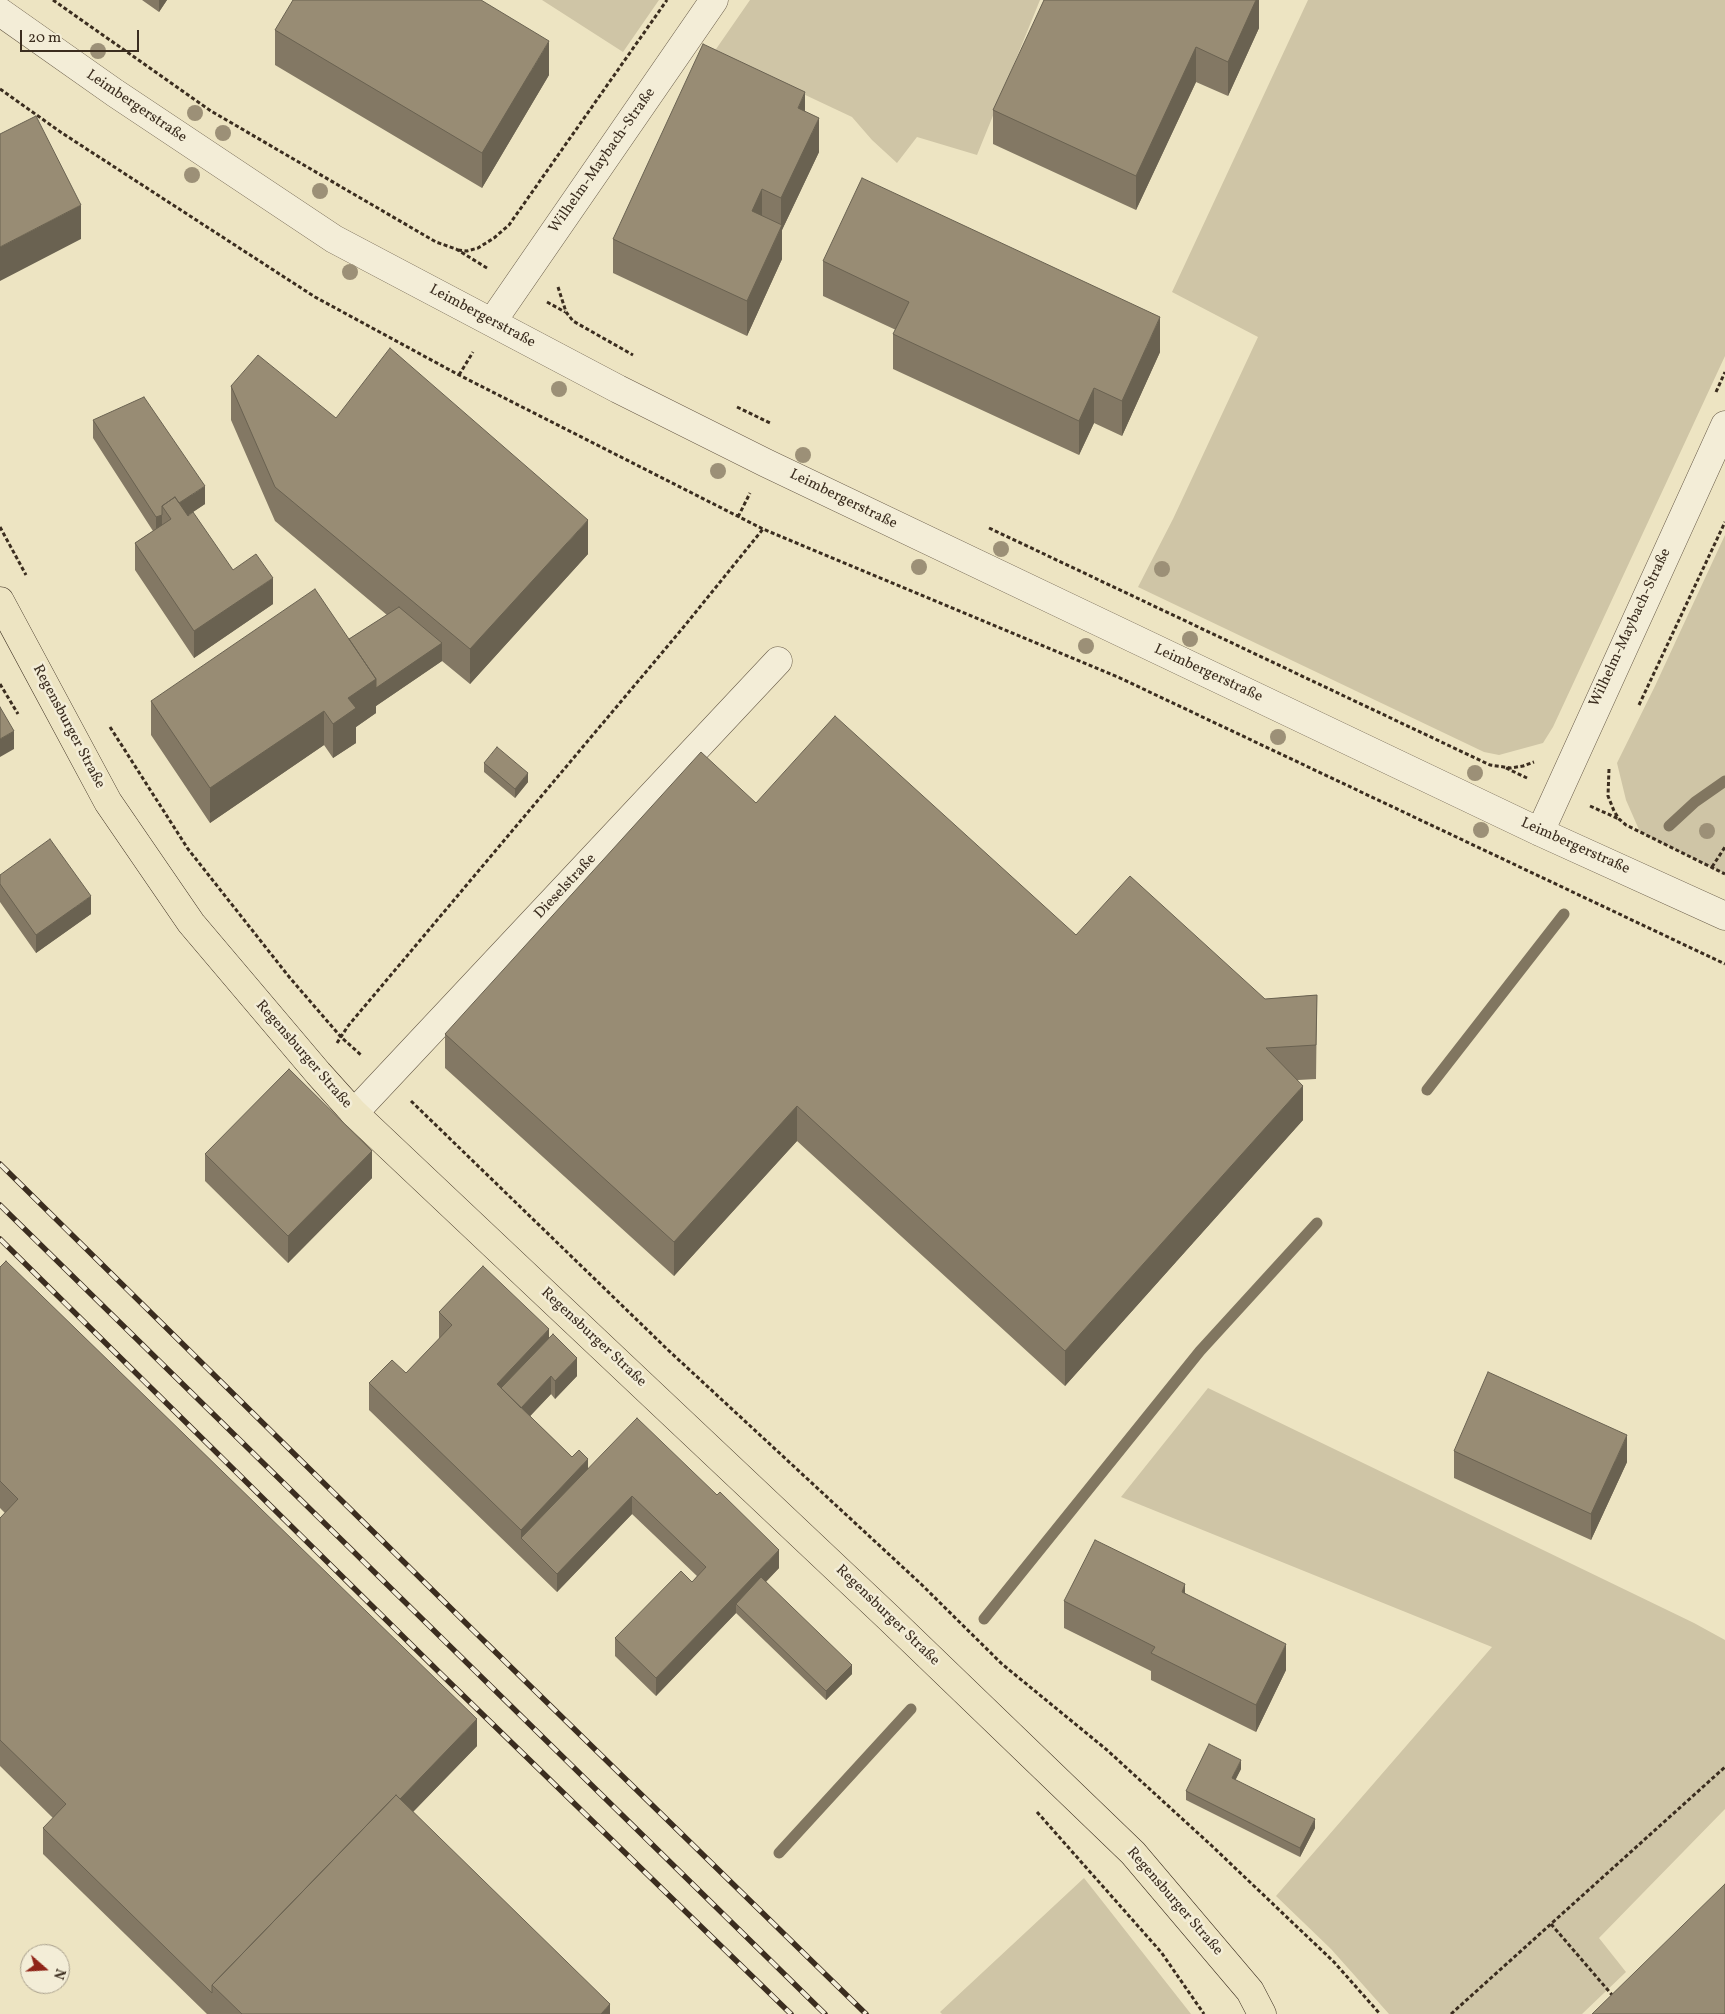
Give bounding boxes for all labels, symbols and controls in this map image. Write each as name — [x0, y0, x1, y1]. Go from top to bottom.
scale bar — [22, 20, 141, 52]
text: 20 m — [28, 28, 61, 49]
street label: Leimbergerstraße — [82, 67, 190, 147]
street label: Wilhelm-Maybach-Straße — [546, 85, 660, 237]
street label: Leimbergerstraße — [426, 281, 538, 353]
street label: Leimbergerstraße — [786, 466, 900, 534]
street label: Wilhelm-Maybach-Straße — [1586, 546, 1676, 710]
street label: Leimbergerstraße — [1151, 641, 1265, 707]
street label: Regensburger Straße — [28, 662, 108, 792]
street label: Leimbergerstraße — [1518, 815, 1632, 879]
street label: Dieselstraße — [531, 851, 601, 923]
street label: Regensburger Straße — [251, 997, 355, 1113]
street label: Regensburger Straße — [537, 1284, 649, 1392]
street label: Regensburger Straße — [831, 1562, 943, 1670]
street label: Regensburger Straße — [1122, 1844, 1226, 1960]
north arrow — [20, 1944, 70, 1994]
text: N — [48, 1966, 69, 1982]

